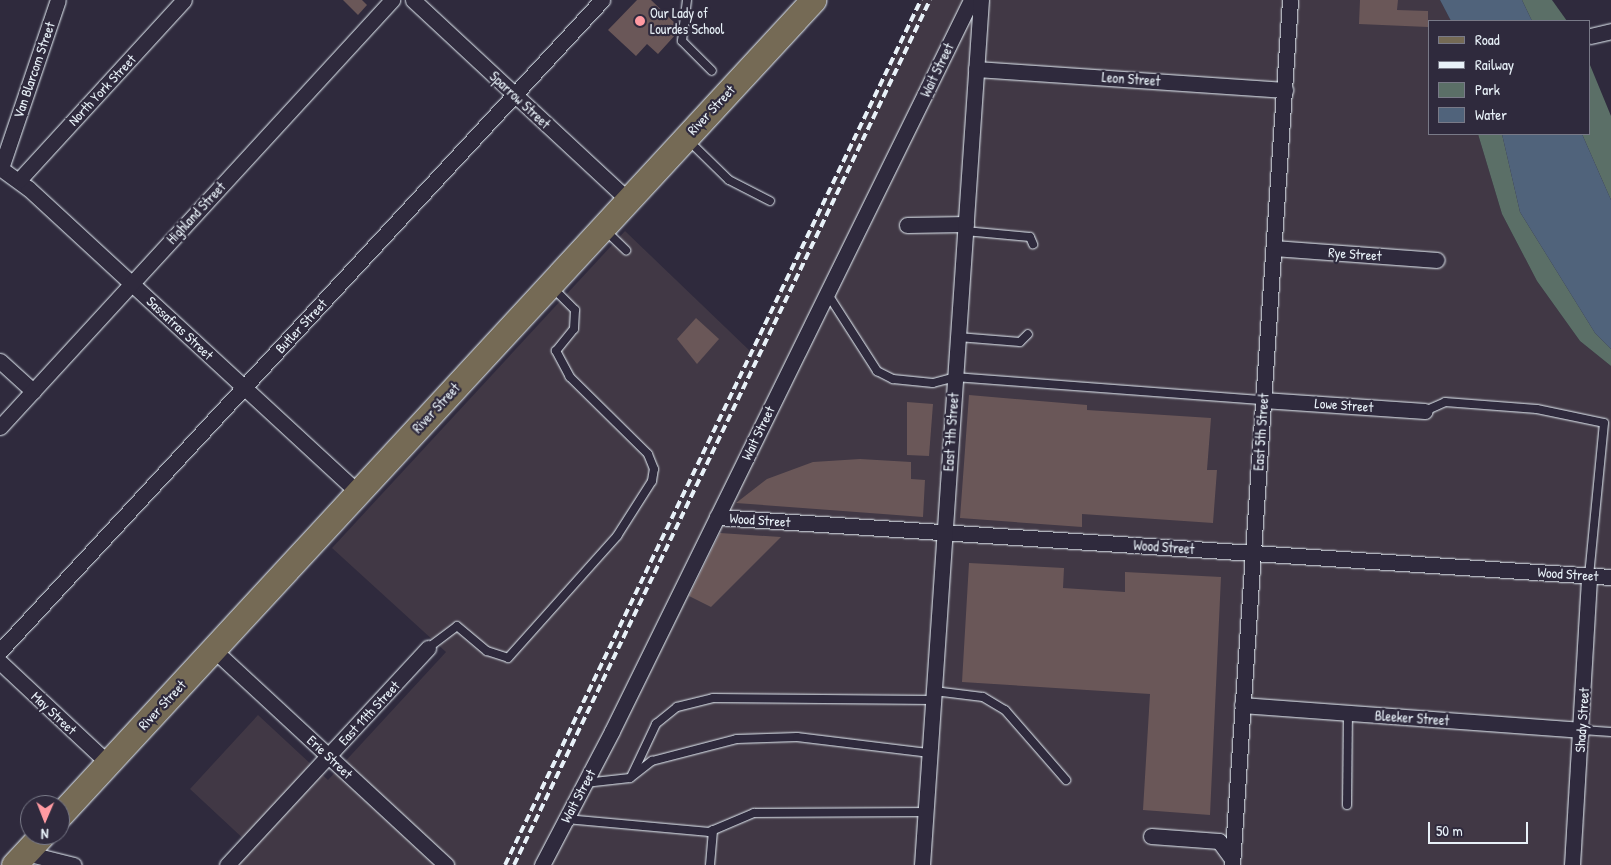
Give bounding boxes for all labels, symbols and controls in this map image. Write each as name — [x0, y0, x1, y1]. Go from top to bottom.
place label: Our Lady of Lourdes School — [650, 5, 724, 38]
marker: Our Lady of Lourdes School — [634, 15, 646, 27]
street label: Van Blarcom Street — [10, 20, 58, 120]
legend — [1428, 20, 1591, 135]
text: Road — [1475, 29, 1500, 50]
street label: Wait Street — [917, 40, 957, 100]
street label: North York Street — [65, 51, 139, 129]
text: Railway — [1475, 54, 1514, 75]
street label: Sparrow Street — [486, 68, 554, 132]
street label: Leon Street — [1101, 69, 1161, 89]
text: Park — [1475, 79, 1500, 100]
street label: River Street — [684, 82, 738, 138]
text: Water — [1475, 104, 1507, 125]
street label: Highland Street — [163, 179, 229, 247]
street label: Rye Street — [1328, 244, 1382, 264]
street label: Sassafras Street — [143, 293, 217, 363]
street label: Butler Street — [272, 295, 330, 357]
street label: River Street — [409, 380, 463, 436]
street label: East 7th Street — [940, 392, 962, 472]
street label: East 5th Street — [1250, 393, 1272, 471]
street label: Lowe Street — [1314, 395, 1374, 415]
street label: Wait Street — [738, 403, 778, 463]
street label: Wood Street — [729, 509, 791, 531]
street label: Wood Street — [1133, 536, 1195, 558]
street label: Wood Street — [1537, 563, 1599, 585]
street label: River Street — [135, 677, 189, 733]
street label: East 11th Street — [335, 677, 403, 749]
street label: Shady Street — [1571, 687, 1593, 753]
street label: May Street — [28, 688, 80, 738]
street label: Bleeker Street — [1374, 707, 1450, 729]
street label: Erie Street — [304, 732, 356, 782]
street label: Wait Street — [557, 767, 599, 825]
north arrow — [20, 795, 70, 845]
scale bar — [1431, 812, 1531, 844]
text: 50 m — [1436, 820, 1463, 841]
text: N — [41, 825, 49, 844]

